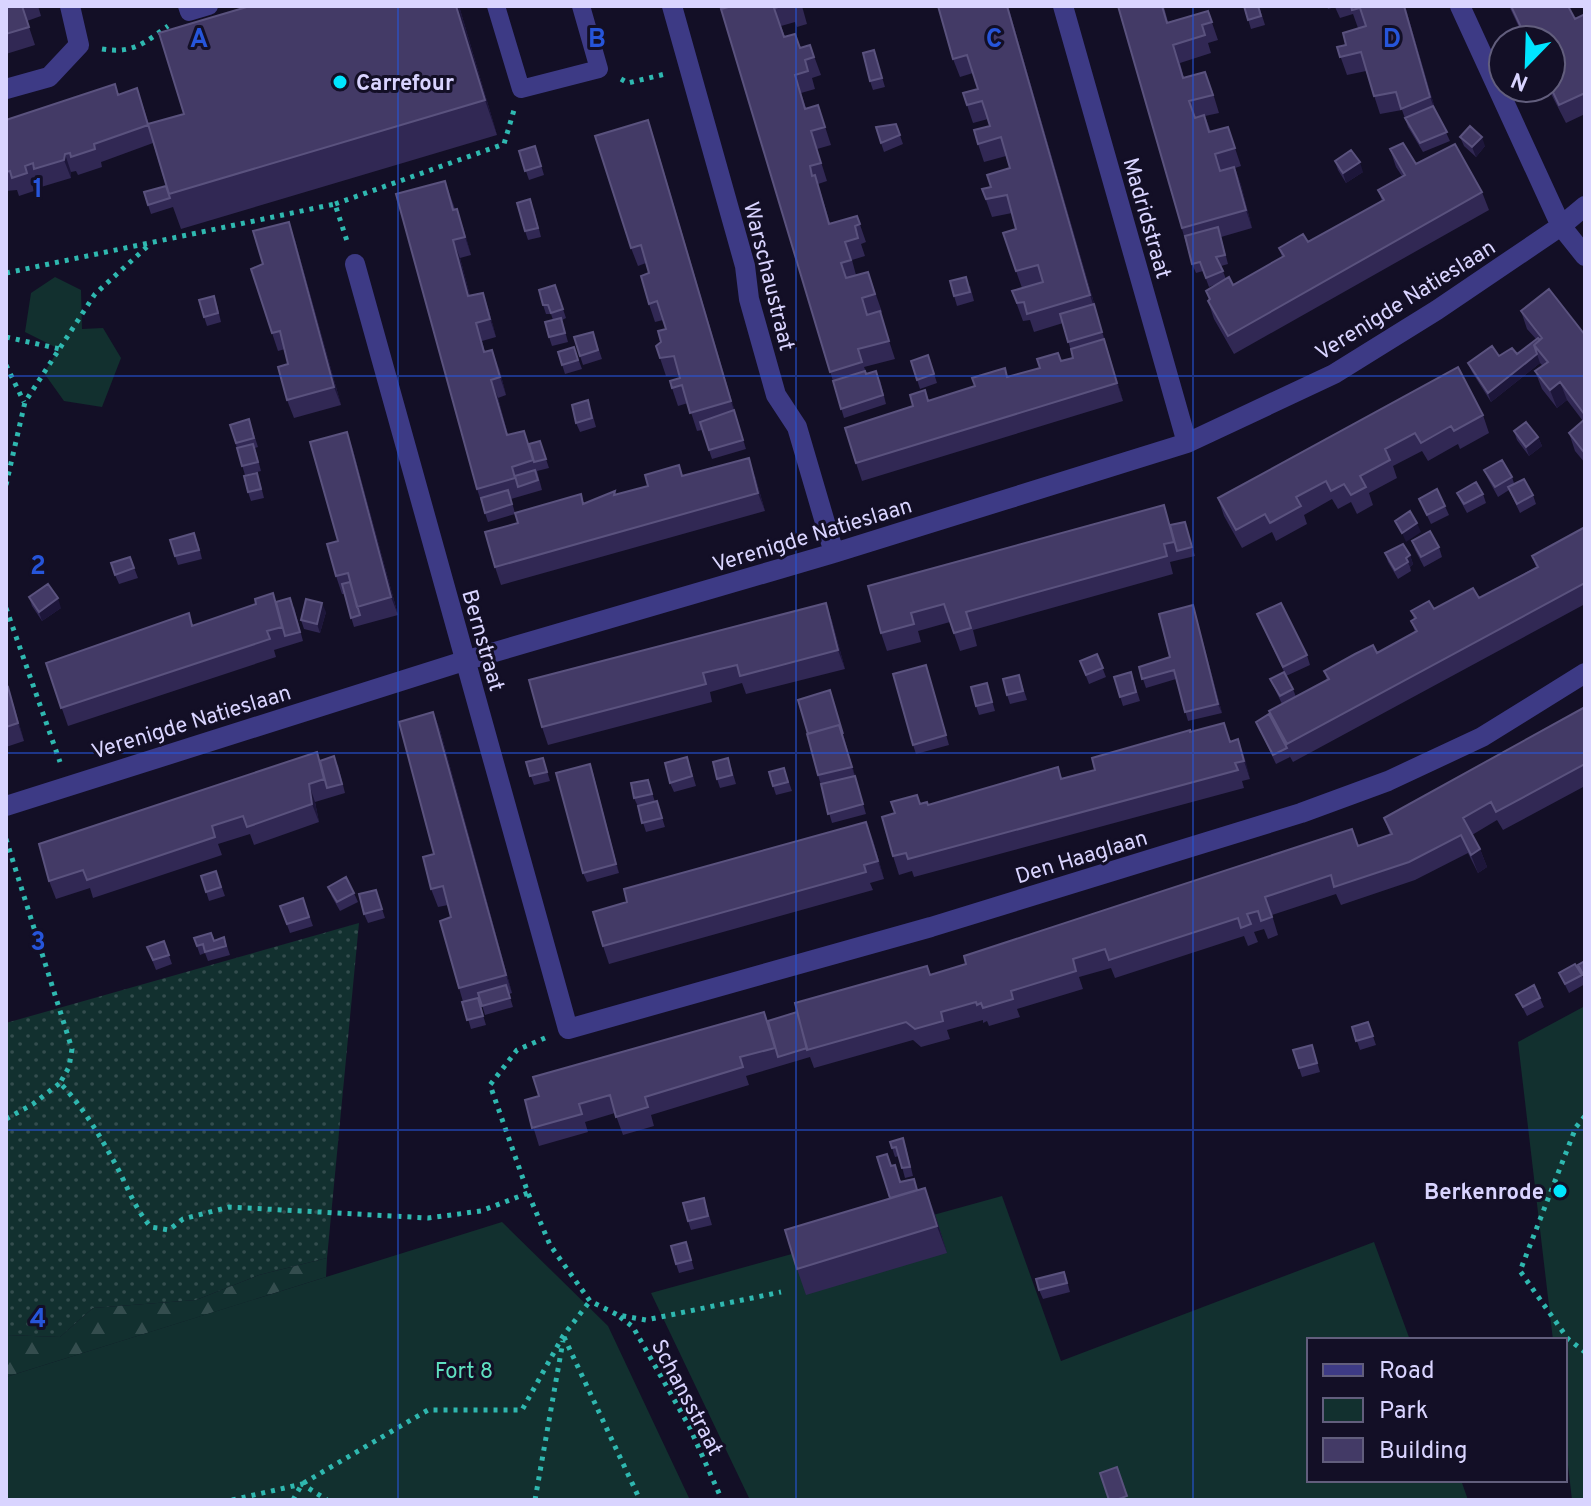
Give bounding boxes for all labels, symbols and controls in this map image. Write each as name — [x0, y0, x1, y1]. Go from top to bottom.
text: A — [190, 24, 208, 57]
text: B — [588, 24, 606, 57]
text: C — [986, 24, 1002, 57]
text: D — [1383, 24, 1401, 57]
north arrow — [1487, 24, 1567, 104]
text: N — [1508, 65, 1533, 96]
place label: Carrefour — [356, 71, 454, 98]
marker: Carrefour — [331, 73, 349, 91]
street label: Madridstraat — [1115, 155, 1176, 282]
text: 1 — [33, 174, 43, 207]
street label: Warschaustraat — [736, 199, 799, 354]
street label: Verenigde Natieslaan — [1311, 235, 1501, 367]
street label: Verenigde Natieslaan — [710, 493, 916, 580]
text: 2 — [30, 551, 46, 584]
street label: Bernstraat — [454, 587, 509, 695]
street label: Verenigde Natieslaan — [89, 680, 295, 767]
street label: Den Haaglaan — [1012, 825, 1151, 891]
text: 3 — [30, 927, 46, 960]
place label: Berkenrode — [1424, 1180, 1544, 1207]
marker: Berkenrode — [1551, 1182, 1569, 1200]
text: 4 — [30, 1304, 46, 1337]
street label: Schansstraat — [644, 1335, 728, 1461]
legend — [1307, 1338, 1567, 1482]
text: Road — [1379, 1357, 1435, 1387]
park label: Fort 8 — [435, 1359, 493, 1386]
text: Park — [1379, 1397, 1429, 1427]
text: Building — [1379, 1437, 1468, 1467]

